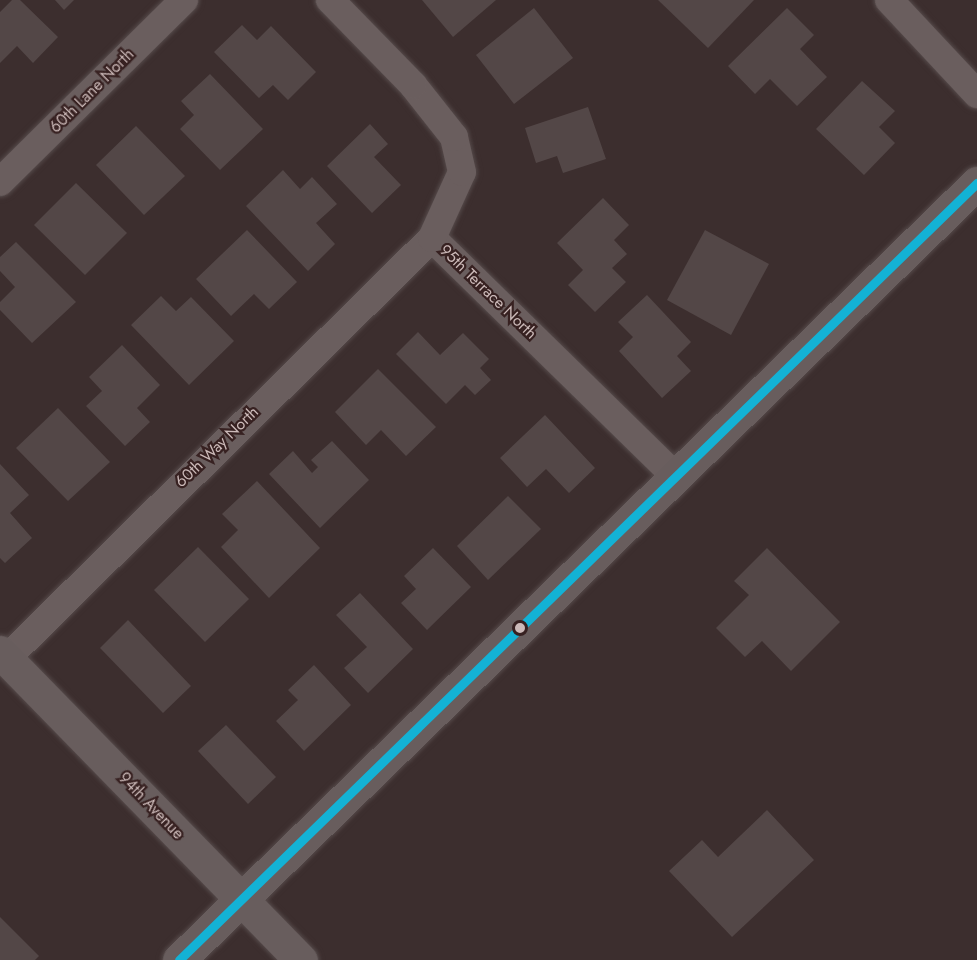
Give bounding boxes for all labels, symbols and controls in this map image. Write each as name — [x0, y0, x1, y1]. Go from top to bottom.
street label: 60th Lane North — [46, 45, 138, 137]
street label: 95th Terrace North — [435, 241, 541, 343]
street label: 60th Way North — [171, 402, 263, 492]
unlabelled marker — [514, 622, 526, 634]
street label: 94th Avenue — [114, 769, 188, 843]

